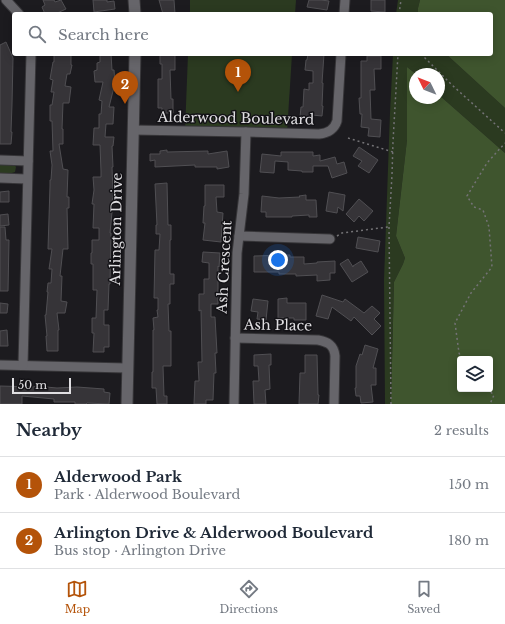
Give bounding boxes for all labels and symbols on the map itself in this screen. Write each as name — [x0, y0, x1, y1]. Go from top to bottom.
pin: 1 — [225, 59, 251, 92]
north arrow — [409, 68, 445, 104]
pin: 2 — [112, 71, 138, 104]
street label: Alderwood Boulevard — [156, 108, 315, 128]
street label: Arlington Drive — [106, 172, 126, 287]
street label: Ash Crescent — [213, 219, 235, 315]
your location — [268, 250, 288, 270]
street label: Ash Place — [243, 315, 312, 335]
scale bar — [12, 376, 71, 395]

